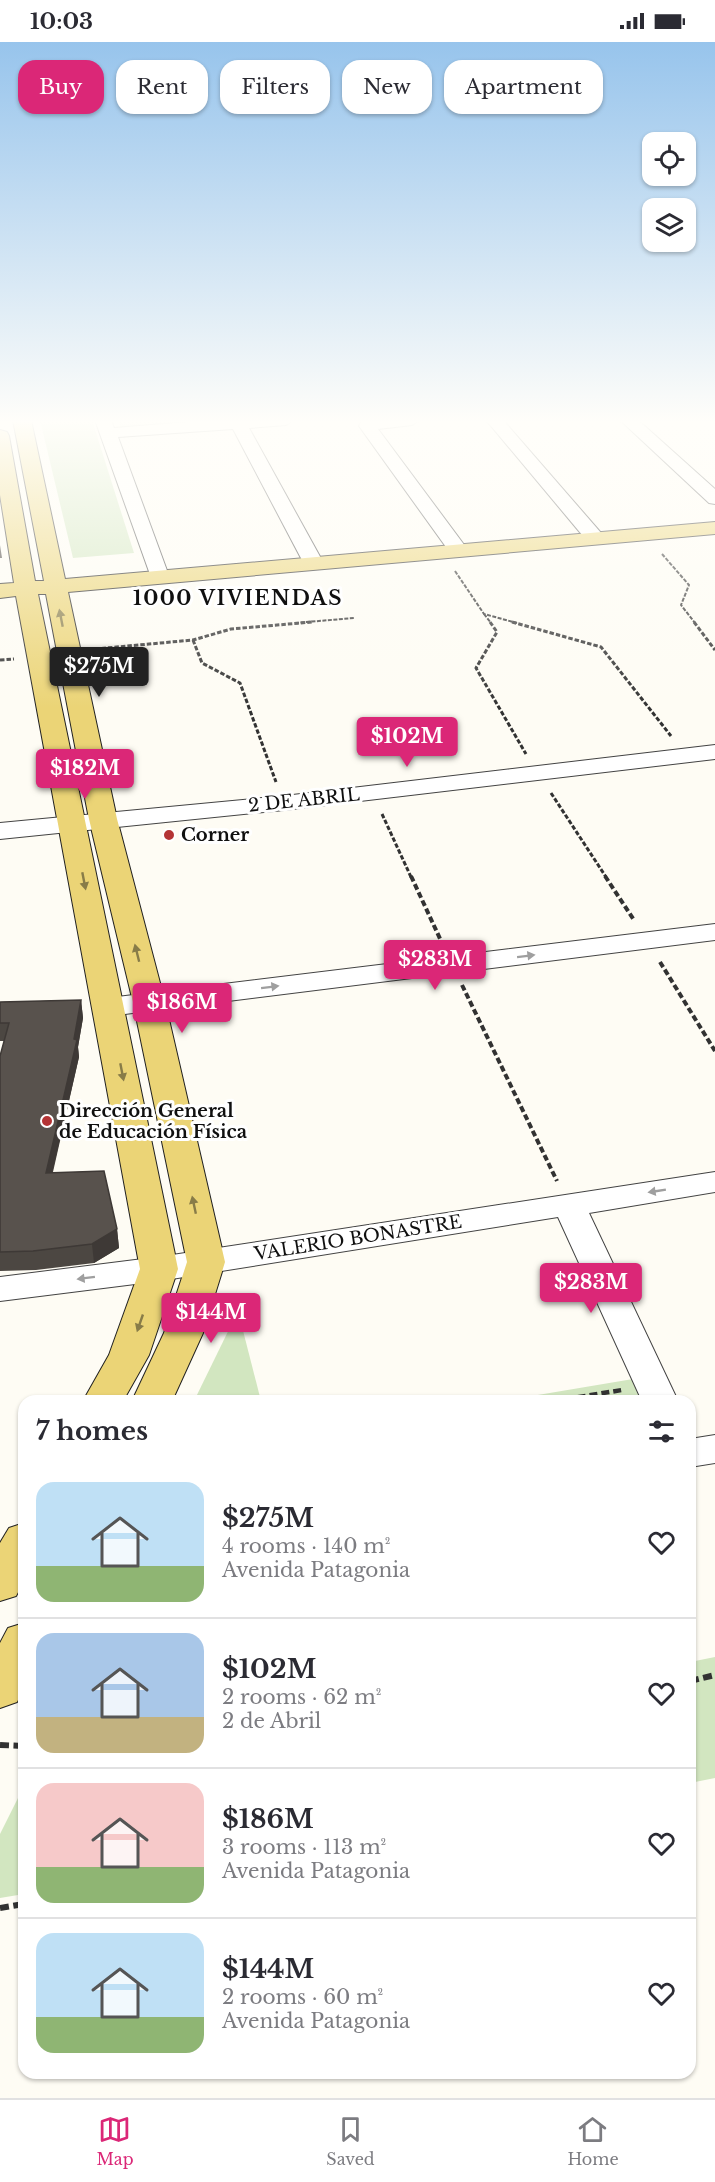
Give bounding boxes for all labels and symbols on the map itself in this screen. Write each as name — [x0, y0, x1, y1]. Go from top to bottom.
district label: 1000 VIVIENDAS — [133, 586, 343, 610]
one-way arrow — [56, 608, 65, 627]
pin: $275M — [57, 647, 141, 698]
pin: $102M — [365, 717, 449, 768]
pin: $182M — [43, 749, 127, 800]
street label: 2 DE ABRIL — [247, 783, 361, 817]
place label: Corner — [181, 824, 249, 846]
marker: Corner — [162, 828, 176, 842]
one-way arrow — [80, 871, 89, 890]
pin: $283M — [393, 940, 477, 991]
one-way arrow — [131, 944, 141, 962]
one-way arrow — [516, 951, 535, 961]
one-way arrow — [260, 982, 279, 992]
pin: $186M — [140, 983, 224, 1034]
one-way arrow — [117, 1063, 126, 1082]
place label: Dirección General de Educación Física — [59, 1100, 248, 1143]
marker: Dirección General de Educación Física — [40, 1114, 54, 1128]
one-way arrow — [648, 1187, 667, 1196]
one-way arrow — [188, 1195, 198, 1214]
street label: VALERIO BONASTRE — [252, 1211, 463, 1265]
pin: $283M — [549, 1263, 633, 1314]
one-way arrow — [76, 1274, 95, 1283]
pin: $144M — [169, 1293, 253, 1344]
one-way arrow — [135, 1314, 144, 1332]

